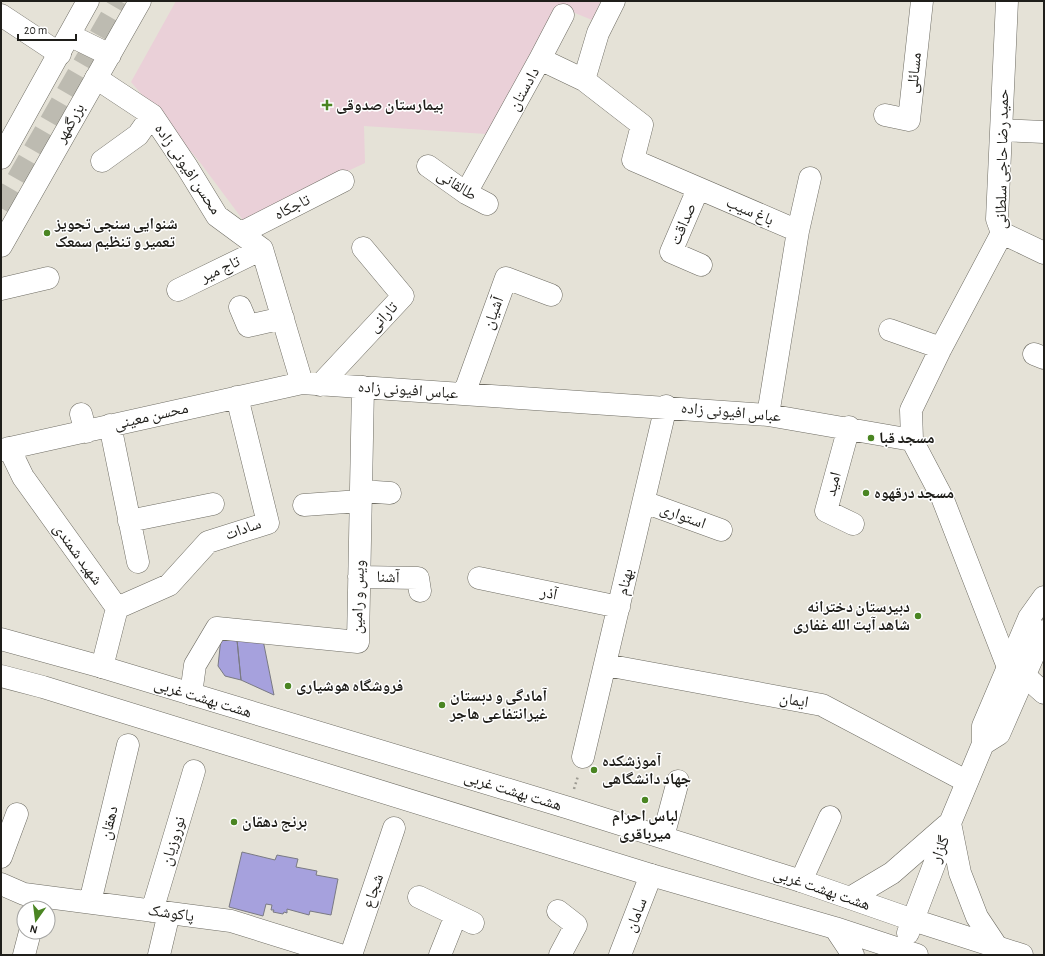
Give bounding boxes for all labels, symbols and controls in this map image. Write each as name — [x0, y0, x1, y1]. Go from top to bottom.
scale bar — [18, 16, 76, 42]
text: 20 m — [24, 24, 47, 36]
street label: مسائلی — [904, 52, 926, 95]
street label: دادستان — [506, 65, 544, 114]
street label: حمید رضا حاجی سلطانی — [993, 89, 1013, 229]
place label: بیمارستان صدوقی — [336, 97, 443, 114]
marker: بیمارستان صدوقی — [321, 99, 333, 111]
street label: بزرگمهر — [52, 100, 89, 147]
street label: محسن افیونی زاده — [150, 121, 224, 218]
street label: طالقانی — [433, 166, 480, 205]
street label: تاجکاه — [272, 191, 313, 223]
street label: باغ سیب — [723, 194, 776, 230]
street label: صداقت — [667, 201, 699, 247]
place label: شنوایی سنجی تجویز تعمیر و تنظیم سمعک — [54, 216, 178, 253]
marker: شنوایی سنجی تجویز تعمیر و تنظیم سمعک — [42, 228, 52, 238]
street label: تاج میر — [197, 253, 243, 287]
street label: آشیان — [479, 293, 508, 332]
street label: تارانی — [365, 299, 402, 337]
street label: عباس افیونی زاده — [357, 379, 459, 403]
street label: محسن معینی — [112, 400, 190, 434]
street label: عباس افیونی زاده — [680, 400, 782, 426]
place label: مسجد قبا — [879, 430, 935, 447]
marker: مسجد قبا — [866, 433, 876, 443]
street label: امید — [822, 470, 844, 498]
place label: مسجد درقهوه — [874, 485, 954, 502]
marker: مسجد درقهوه — [861, 488, 871, 498]
street label: استواری — [657, 500, 708, 534]
street label: سادات — [223, 515, 263, 543]
street label: شهید شمندی — [49, 520, 106, 589]
street label: ویس و رامین — [349, 560, 369, 635]
street label: بهنام — [614, 567, 638, 597]
street label: آشنا — [376, 568, 401, 585]
street label: آذر — [538, 582, 560, 604]
place label: دبیرستان دخترانه شاهد آیت الله غفاری — [793, 599, 910, 634]
marker: دبیرستان دخترانه شاهد آیت الله غفاری — [913, 611, 923, 621]
street label: هشت بهشت غربی — [152, 676, 254, 722]
place label: فروشگاه هوشیاری — [296, 678, 404, 695]
marker: فروشگاه هوشیاری — [283, 681, 293, 691]
place label: آمادگی و دبستان غیرانتفاعی هاجر — [449, 687, 548, 723]
street label: ایمان — [778, 690, 810, 712]
marker: آمادگی و دبستان غیرانتفاعی هاجر — [437, 700, 447, 710]
place label: آموزشکده جهاد دانشگاهی — [602, 752, 691, 788]
marker: آموزشکده جهاد دانشگاهی — [589, 765, 599, 775]
street label: هشت بهشت غربی — [462, 769, 564, 815]
marker: لباس احرام میرباقری — [640, 795, 650, 805]
street label: دهقان — [97, 804, 123, 842]
place label: لباس احرام میرباقری — [612, 808, 678, 843]
street label: نوروزیان — [158, 814, 190, 868]
place label: برنج دهقان — [242, 814, 307, 832]
marker: برنج دهقان — [229, 817, 239, 827]
street label: گلزار — [927, 833, 953, 866]
street label: هشت بهشت غربی — [771, 865, 872, 915]
street label: شجاع — [360, 872, 388, 911]
street label: سامان — [622, 896, 652, 935]
north arrow — [16, 900, 56, 940]
street label: پاکوشک — [147, 902, 195, 925]
text: N — [29, 923, 39, 935]

